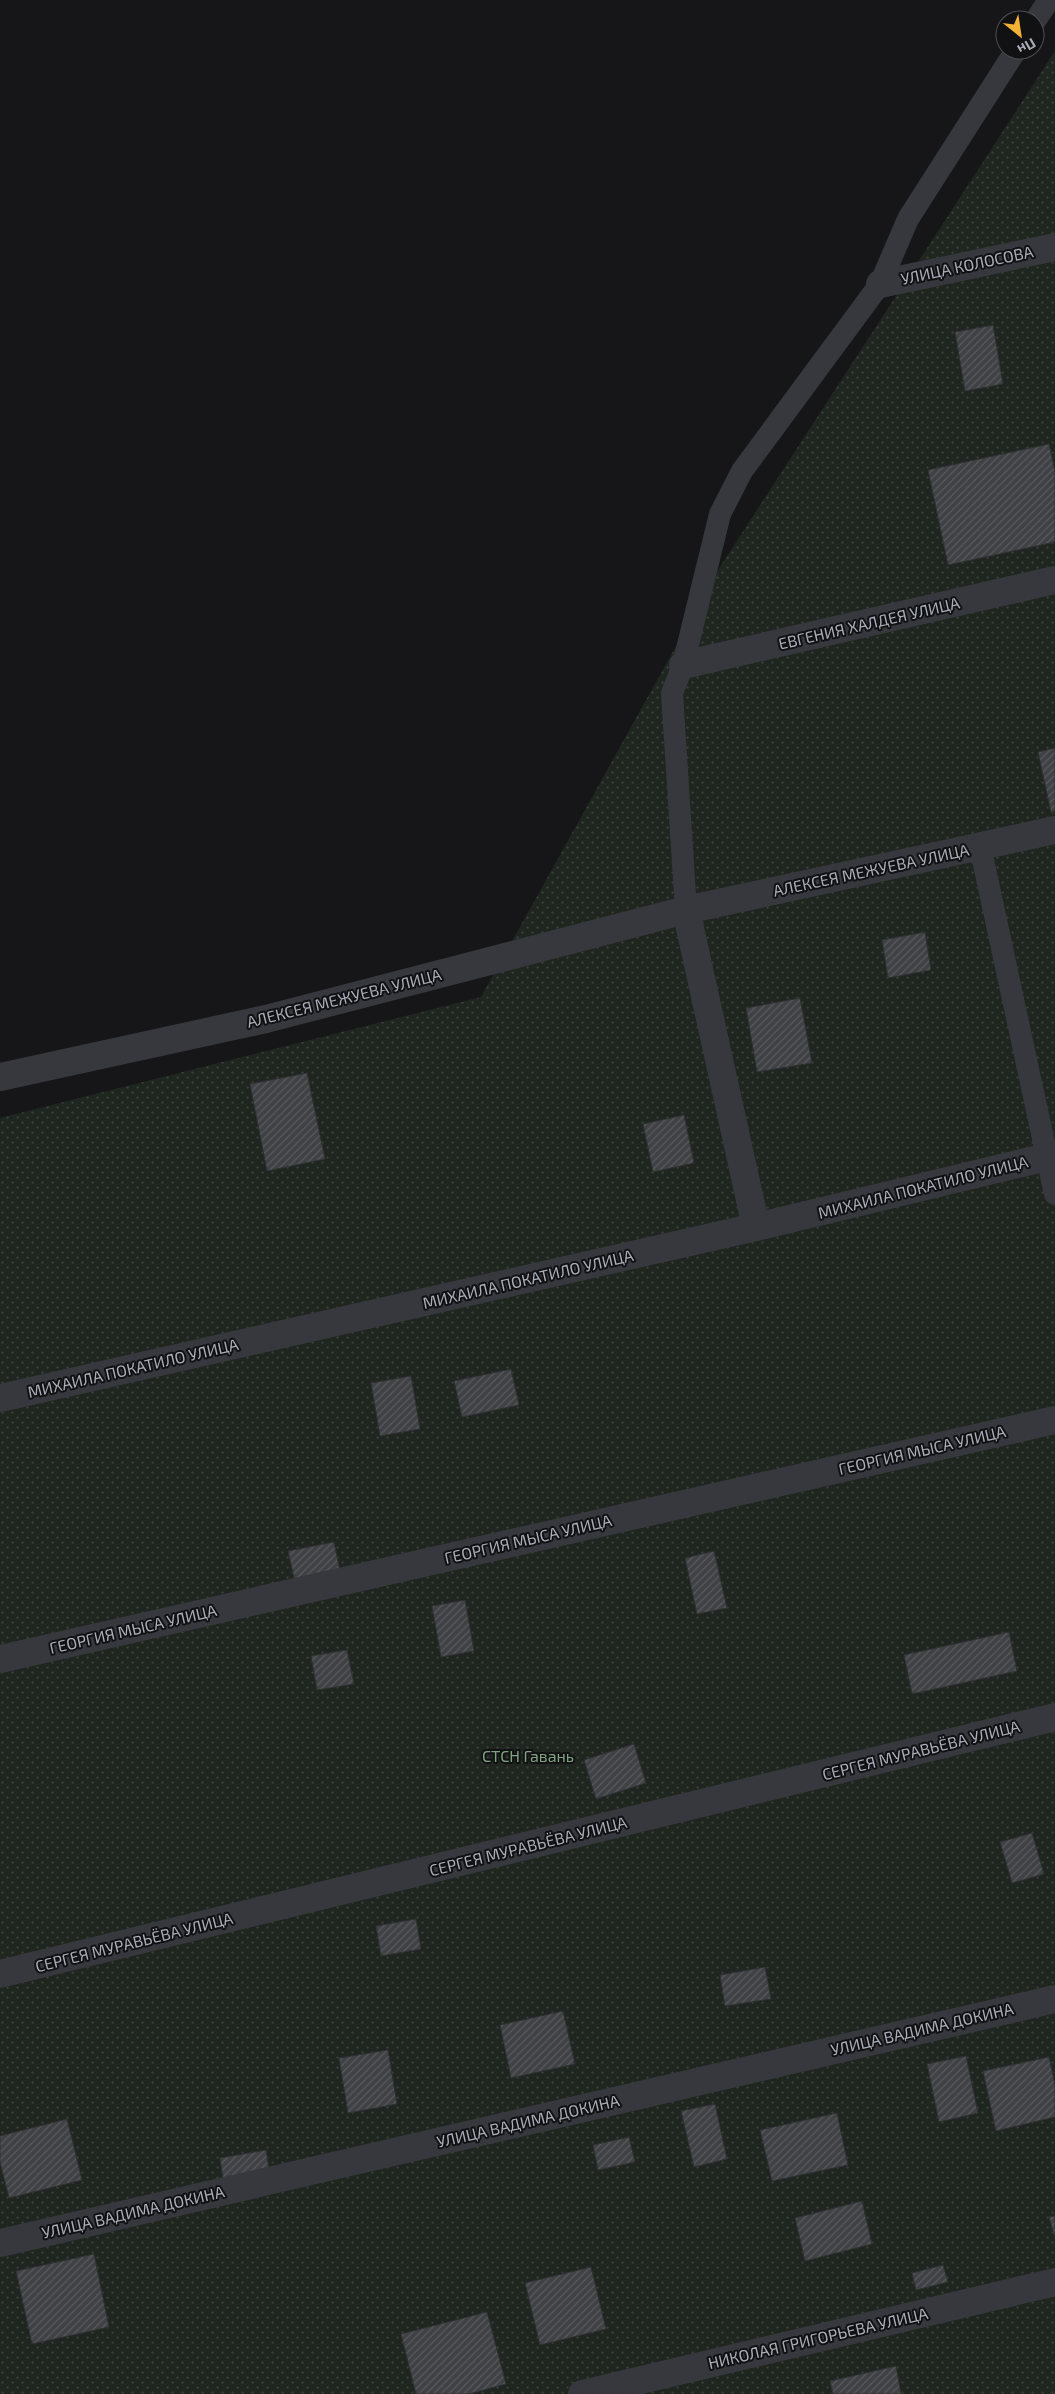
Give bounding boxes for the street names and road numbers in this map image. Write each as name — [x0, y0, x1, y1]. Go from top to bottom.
street label: УЛИЦА КОЛОСОВА — [899, 241, 1035, 288]
street label: ЕВГЕНИЯ ХАЛДЕЯ УЛИЦА — [776, 592, 962, 653]
street label: АЛЕКСЕЯ МЕЖУЕВА УЛИЦА — [771, 839, 971, 900]
street label: АЛЕКСЕЯ МЕЖУЕВА УЛИЦА — [245, 964, 443, 1031]
street label: МИХАИЛА ПОКАТИЛО УЛИЦА — [816, 1151, 1030, 1222]
street label: МИХАИЛА ПОКАТИЛО УЛИЦА — [421, 1245, 635, 1312]
street label: МИХАИЛА ПОКАТИЛО УЛИЦА — [26, 1334, 240, 1401]
street label: ГЕОРГИЯ МЫСА УЛИЦА — [836, 1421, 1007, 1478]
street label: ГЕОРГИЯ МЫСА УЛИЦА — [442, 1510, 613, 1567]
street label: ГЕОРГИЯ МЫСА УЛИЦА — [47, 1600, 218, 1657]
street label: СЕРГЕЯ МУРАВЬЁВА УЛИЦА — [820, 1716, 1022, 1783]
street label: СЕРГЕЯ МУРАВЬЁВА УЛИЦА — [427, 1812, 629, 1879]
street label: СЕРГЕЯ МУРАВЬЁВА УЛИЦА — [33, 1908, 235, 1975]
street label: УЛИЦА ВАДИМА ДОКИНА — [829, 1998, 1015, 2059]
street label: УЛИЦА ВАДИМА ДОКИНА — [435, 2090, 621, 2151]
street label: УЛИЦА ВАДИМА ДОКИНА — [40, 2181, 226, 2242]
street label: НИКОЛАЯ ГРИГОРЬЕВА УЛИЦА — [706, 2303, 930, 2372]

